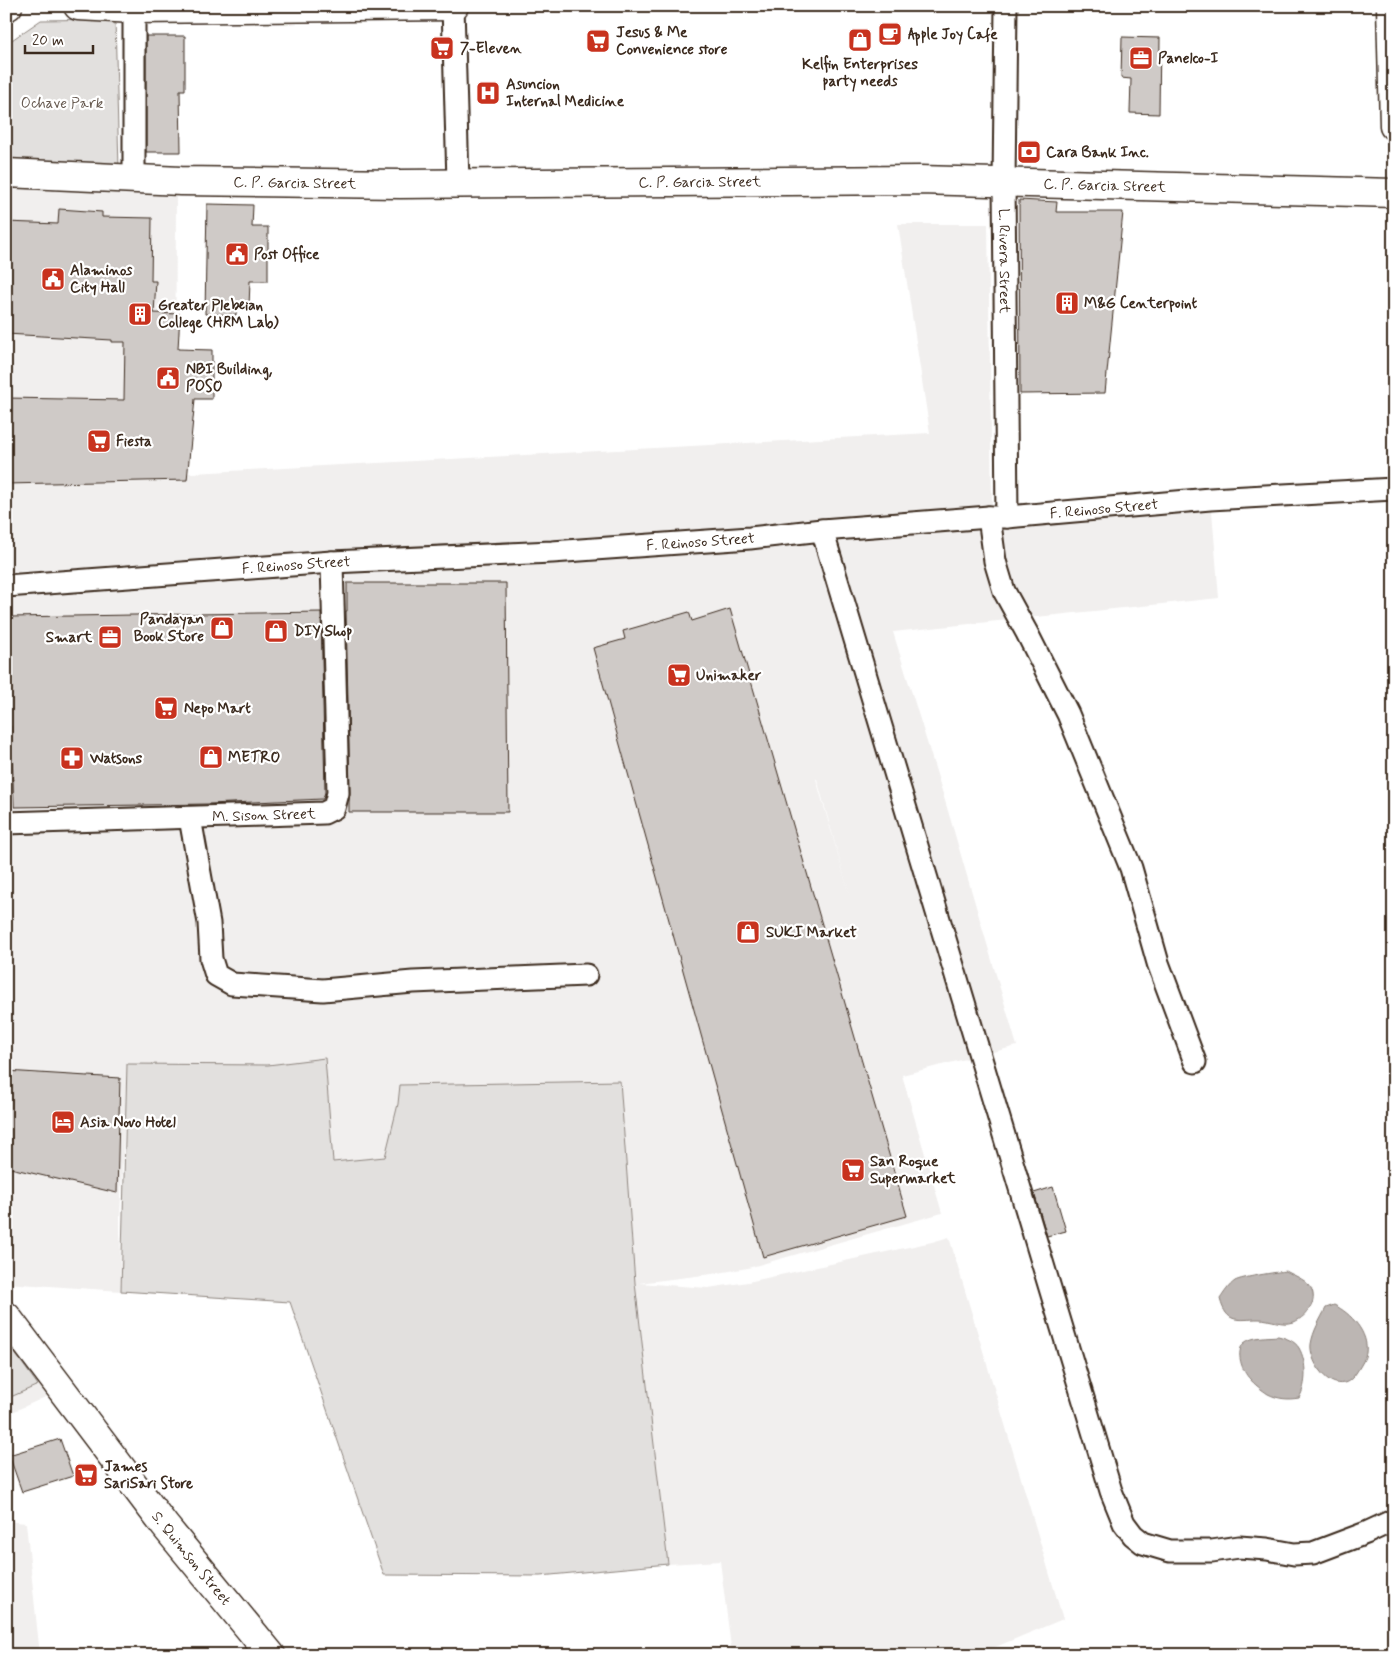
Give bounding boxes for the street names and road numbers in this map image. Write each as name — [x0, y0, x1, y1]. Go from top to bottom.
street label: C. P. Garcia Street — [638, 172, 761, 193]
street label: C. P. Garcia Street — [233, 173, 356, 194]
street label: C. P. Garcia Street — [1043, 174, 1166, 198]
street label: L. Rivera Street — [993, 208, 1014, 314]
street label: F. Reinoso Street — [1049, 495, 1159, 524]
street label: F. Reinoso Street — [646, 529, 756, 556]
street label: F. Reinoso Street — [241, 552, 351, 580]
street label: M. Sison Street — [212, 804, 316, 828]
street label: S. Quimson Street — [146, 1508, 235, 1610]

